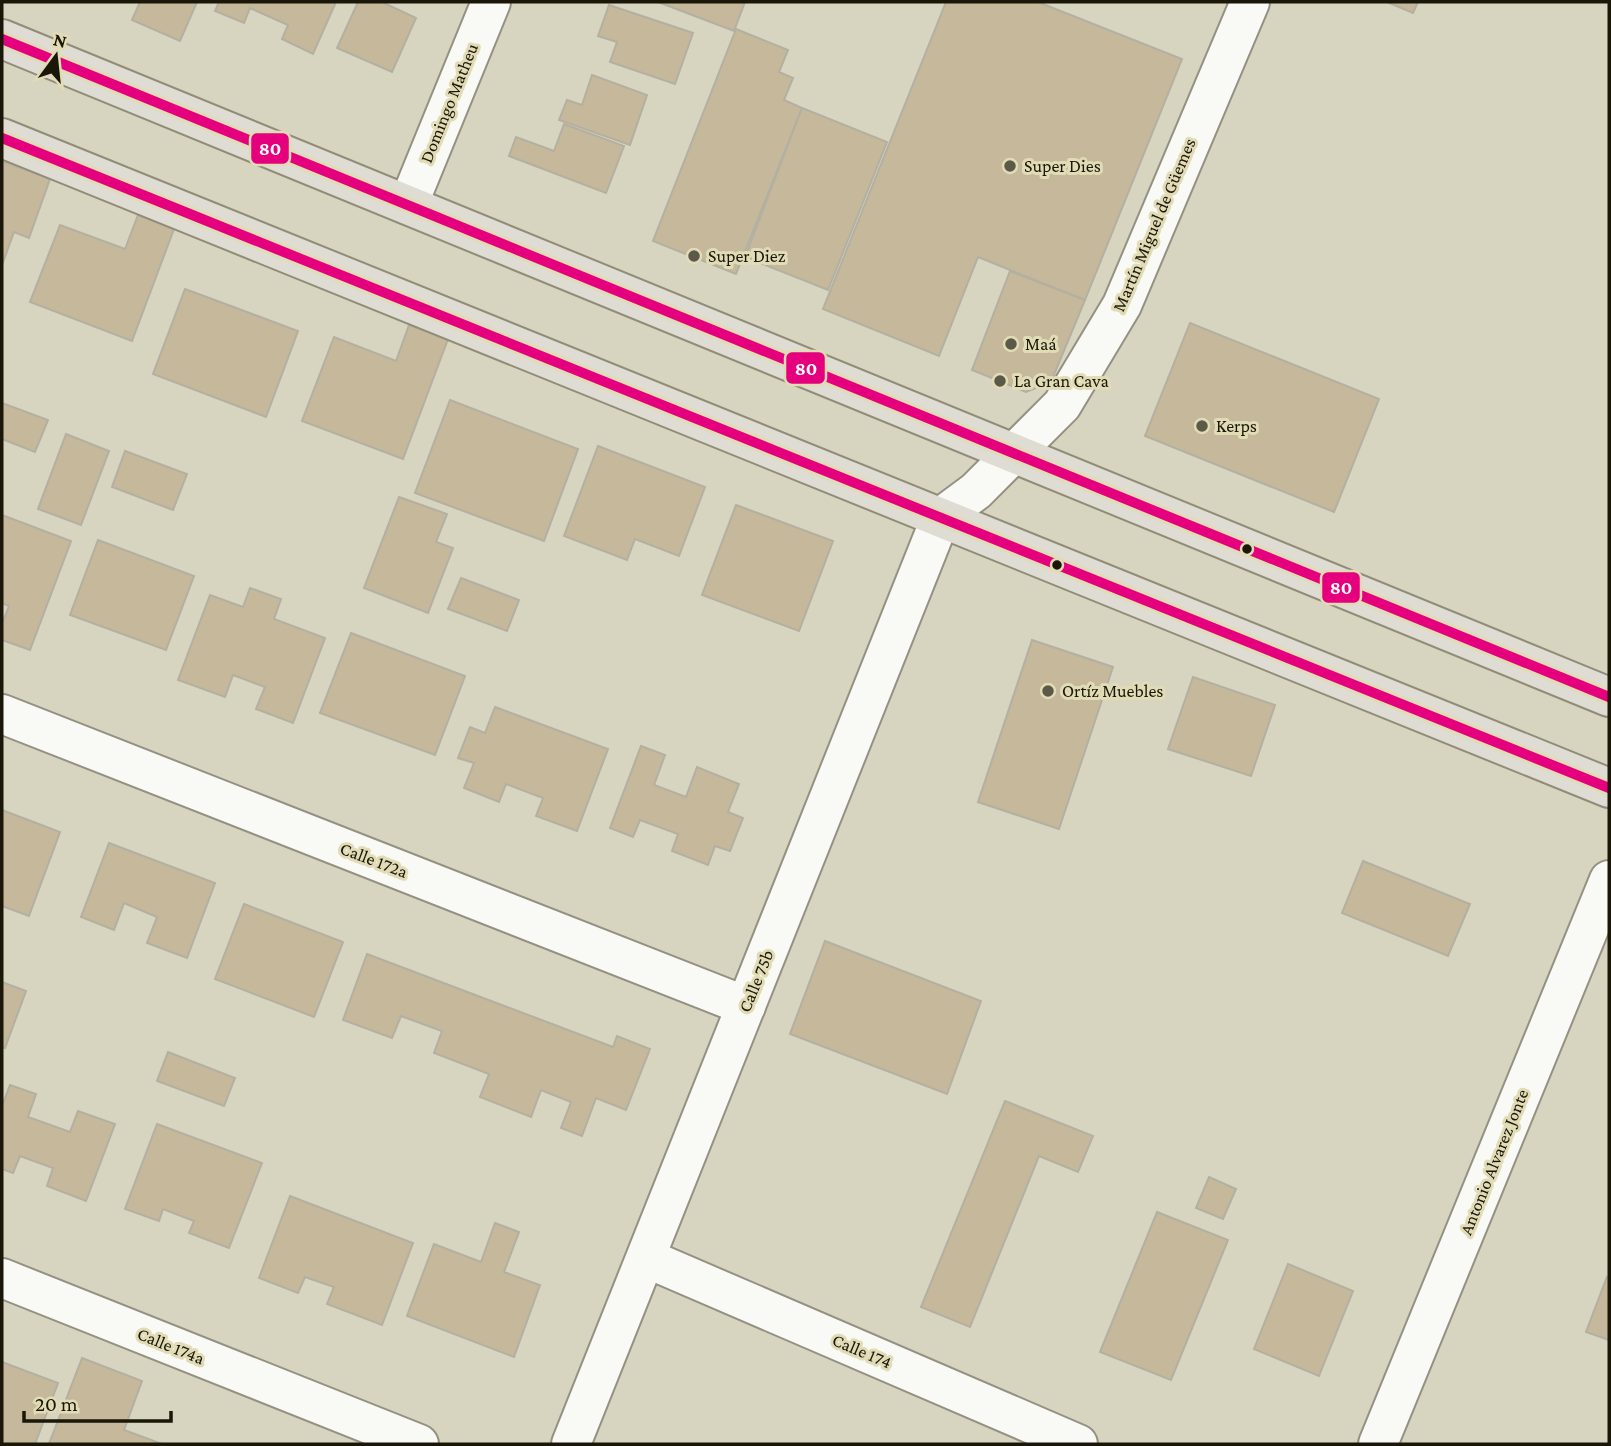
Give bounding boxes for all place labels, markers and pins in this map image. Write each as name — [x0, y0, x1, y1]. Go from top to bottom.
place label: Super Dies — [1024, 156, 1101, 176]
marker: Super Dies — [1002, 158, 1018, 174]
place label: Super Diez — [708, 246, 786, 266]
marker: Super Diez — [686, 248, 702, 264]
place label: Maá — [1025, 334, 1057, 354]
marker: Maá — [1003, 336, 1019, 352]
place label: La Gran Cava — [1014, 371, 1109, 391]
marker: La Gran Cava — [992, 373, 1008, 389]
place label: Kerps — [1216, 416, 1257, 436]
marker: Kerps — [1194, 418, 1210, 434]
unlabelled marker — [1240, 542, 1254, 556]
unlabelled marker — [1050, 558, 1064, 572]
place label: Ortíz Muebles — [1062, 681, 1163, 701]
marker: Ortíz Muebles — [1040, 683, 1056, 699]

